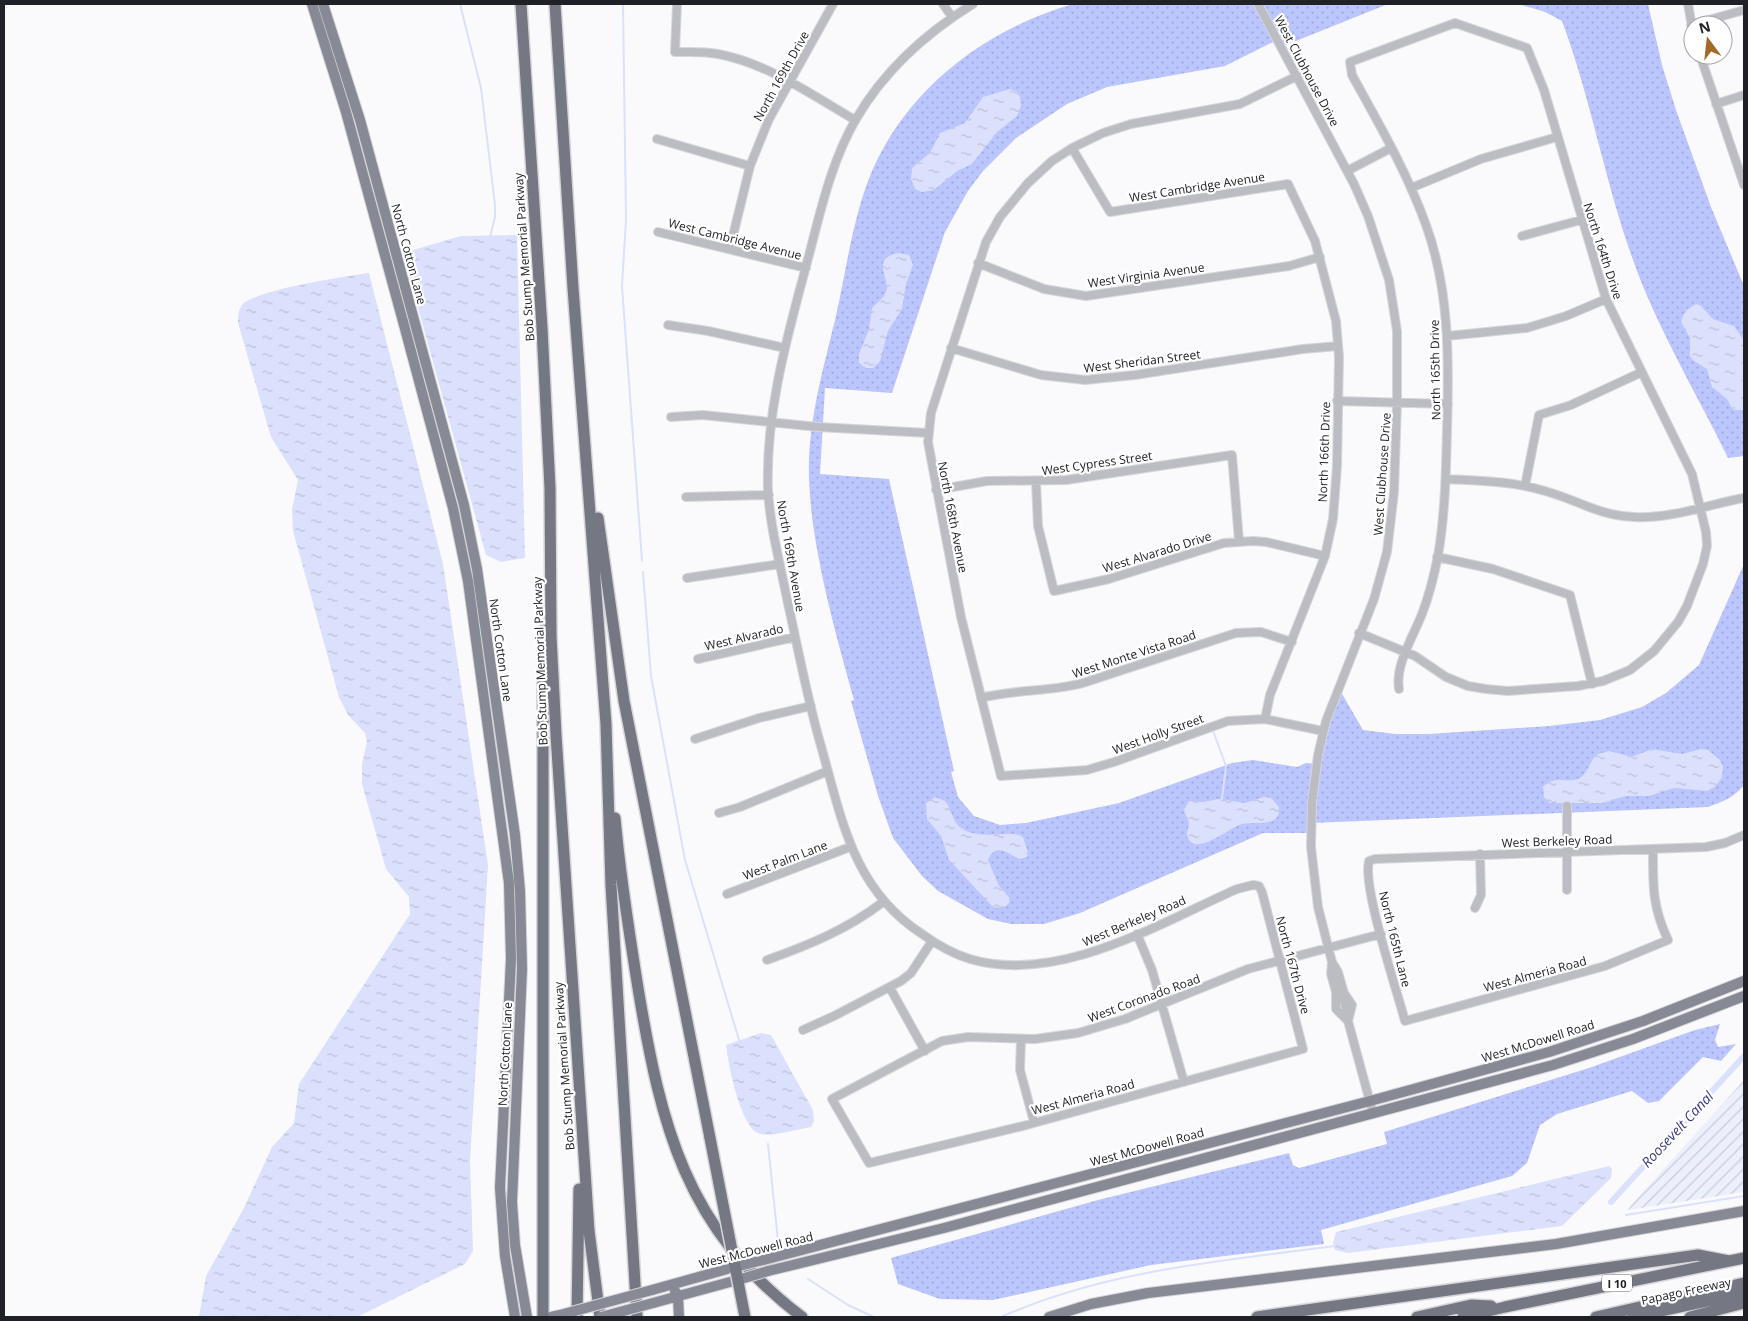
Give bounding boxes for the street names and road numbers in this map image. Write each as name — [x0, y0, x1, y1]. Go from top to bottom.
street label: West Clubhouse Drive — [1271, 13, 1344, 130]
street label: North 169th Drive — [749, 28, 813, 124]
street label: West Cambridge Avenue — [1128, 168, 1266, 206]
street label: Bob Stump Memorial Parkway — [510, 171, 538, 342]
street label: North 164th Drive — [1579, 201, 1627, 302]
street label: North Cotton Lane — [387, 202, 431, 307]
street label: West Cambridge Avenue — [666, 214, 804, 264]
street label: West Virginia Avenue — [1087, 258, 1206, 292]
street label: North 165th Drive — [1426, 319, 1444, 420]
street label: West Sheridan Street — [1083, 345, 1201, 377]
street label: North 166th Drive — [1314, 401, 1334, 503]
street label: West Clubhouse Drive — [1369, 412, 1395, 536]
street label: West Cypress Street — [1041, 447, 1153, 479]
street label: North 168th Avenue — [934, 460, 972, 574]
street label: North 169th Avenue — [773, 499, 809, 613]
street label: West Alvarado Drive — [1101, 527, 1214, 577]
street label: Bob Stump Memorial Parkway — [529, 575, 551, 746]
street label: North Cotton Lane — [485, 597, 517, 703]
street label: West Alvarado — [703, 620, 785, 654]
street label: West Monte Vista Road — [1070, 626, 1198, 682]
street label: West Holly Street — [1110, 710, 1206, 758]
street label: West Berkeley Road — [1501, 831, 1613, 851]
street label: West Palm Lane — [740, 836, 830, 884]
street label: North 165th Lane — [1375, 889, 1415, 989]
street label: West Berkeley Road — [1080, 892, 1188, 950]
street label: North 167th Drive — [1272, 914, 1314, 1016]
street label: West Almeria Road — [1482, 952, 1588, 996]
street label: West Coronado Road — [1086, 970, 1202, 1026]
street label: Bob Stump Memorial Parkway — [550, 980, 578, 1151]
street label: North Cotton Lane — [494, 1001, 516, 1106]
street label: West McDowell Road — [1479, 1016, 1597, 1066]
street label: West Almeria Road — [1030, 1075, 1136, 1119]
street label: West McDowell Road — [1088, 1124, 1206, 1170]
street label: West McDowell Road — [697, 1228, 815, 1272]
street label: Papago Freeway — [1640, 1273, 1733, 1309]
road number: I 10 — [1602, 1275, 1632, 1292]

